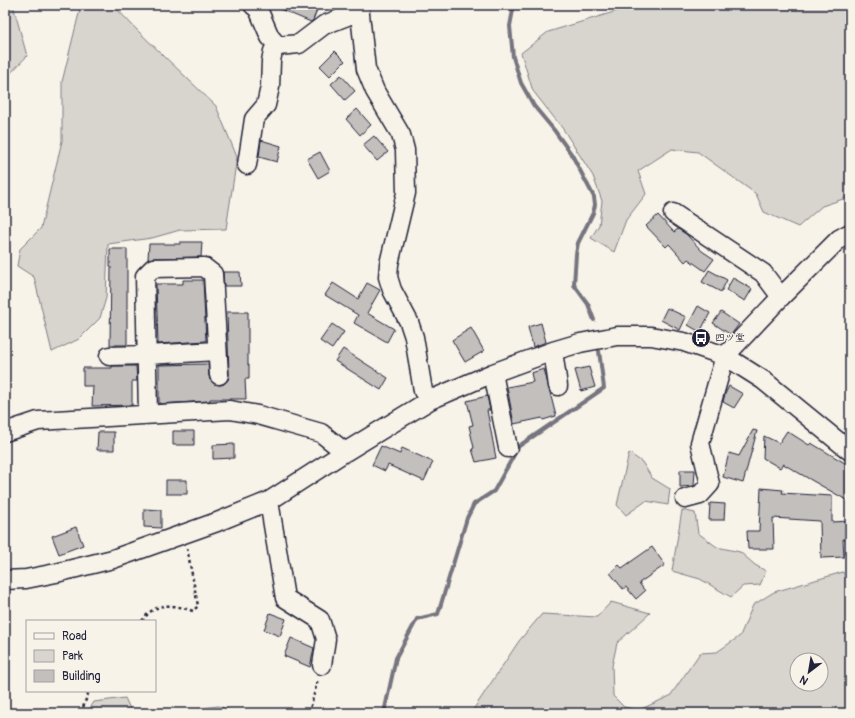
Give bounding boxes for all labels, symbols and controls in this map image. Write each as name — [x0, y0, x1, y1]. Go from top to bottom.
bus stop icon: 四ツ堂 — [690, 327, 712, 349]
place label: 四ツ堂 — [715, 332, 745, 344]
legend — [26, 620, 156, 692]
text: Road — [62, 629, 87, 644]
text: Park — [62, 649, 83, 664]
north arrow — [789, 652, 829, 692]
text: Building — [62, 669, 101, 684]
text: N — [797, 672, 811, 688]

